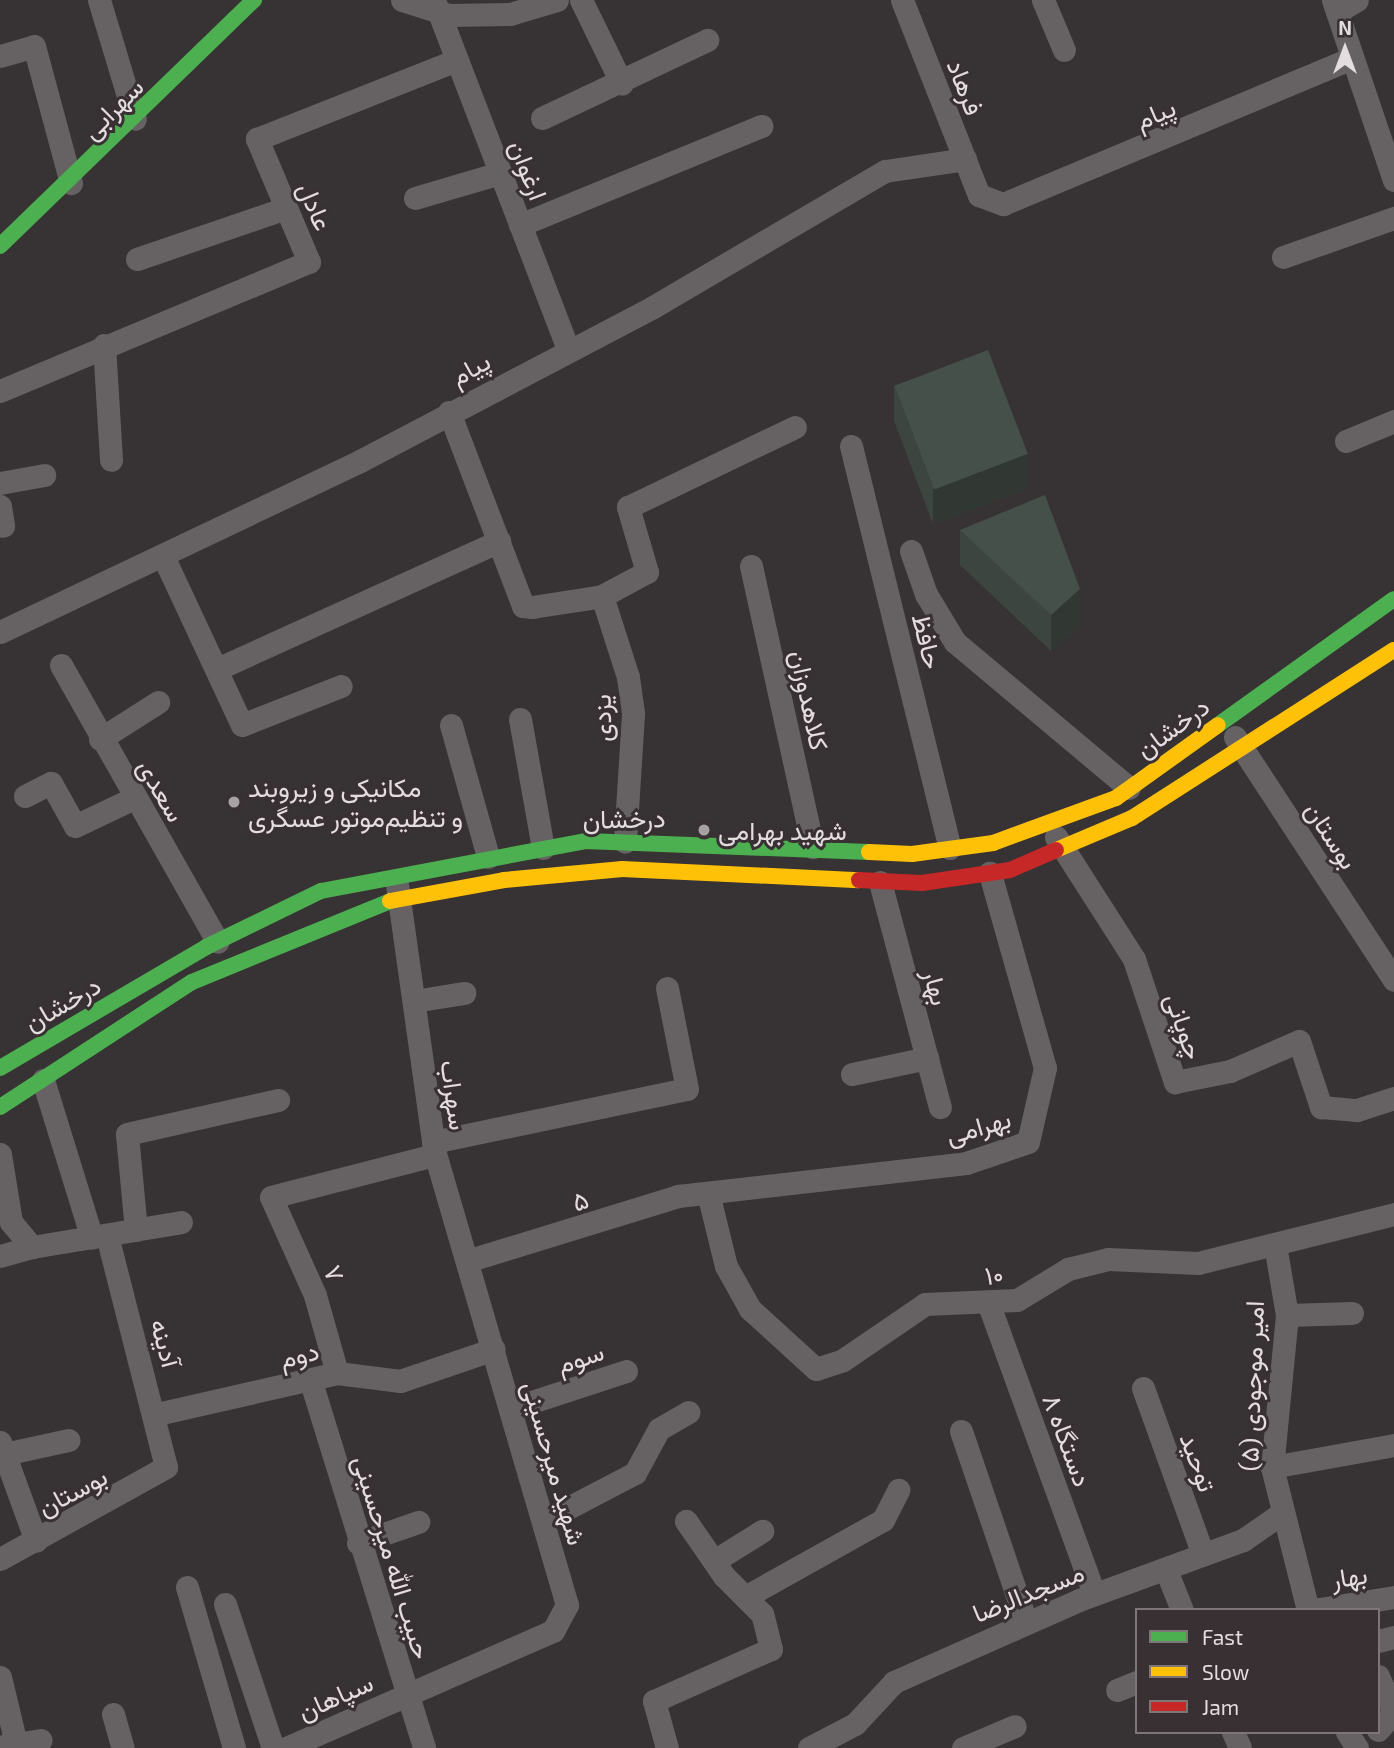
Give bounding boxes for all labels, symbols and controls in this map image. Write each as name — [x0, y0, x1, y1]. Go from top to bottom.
north arrow — [1310, 14, 1380, 84]
text: N — [1338, 16, 1352, 39]
street label: فرهاد — [941, 55, 991, 119]
street label: سهرابی — [75, 71, 149, 145]
street label: پیام — [1130, 91, 1180, 135]
street label: ارغوان — [503, 136, 555, 204]
street label: عادل — [292, 177, 340, 235]
street label: پیام — [445, 344, 495, 392]
street label: حافظ — [906, 610, 950, 672]
street label: کلاهدوزان — [784, 647, 836, 753]
street label: درخشان — [1129, 690, 1215, 764]
street label: یزدی — [585, 694, 617, 742]
street label: سعدی — [132, 753, 192, 827]
place label: مکانیکی و زیروبند و تنظیم‌موتور عسگری — [248, 771, 463, 832]
marker: مکانیکی و زیروبند و تنظیم‌موتور عسگری — [226, 794, 242, 810]
street label: بوستان — [1299, 795, 1365, 875]
street label: درخشان — [582, 802, 666, 834]
place label: شهید بهرامی — [718, 814, 847, 846]
marker: شهید بهرامی — [696, 822, 712, 838]
street label: بهار — [917, 965, 957, 1009]
street label: درخشان — [18, 969, 106, 1037]
street label: چوپانی — [1159, 989, 1211, 1063]
street label: سهراب — [435, 1058, 475, 1132]
street label: بهرامی — [942, 1102, 1014, 1150]
street label: ۵ — [568, 1183, 592, 1217]
street label: ۱۰ — [983, 1257, 1005, 1291]
street label: ۷ — [318, 1260, 352, 1286]
street label: امیر موجودی (۵) — [1232, 1300, 1270, 1472]
street label: آدینه — [145, 1315, 187, 1371]
street label: دوم — [276, 1334, 322, 1374]
street label: سوم — [553, 1335, 607, 1379]
street label: شهید میرحسینی — [517, 1377, 593, 1549]
street label: ۸ دستگاه — [1037, 1389, 1099, 1491]
street label: توحید — [1174, 1428, 1224, 1496]
street label: حبیب الله میرحسینی — [347, 1452, 439, 1662]
street label: بوستان — [32, 1460, 112, 1522]
street label: مسجدالرضا — [968, 1556, 1088, 1628]
street label: بهار — [1329, 1558, 1369, 1594]
legend — [1135, 1608, 1380, 1734]
text: Fast — [1202, 1624, 1243, 1649]
text: Slow — [1202, 1659, 1249, 1684]
street label: سپاهان — [292, 1666, 378, 1726]
text: Jam — [1202, 1694, 1239, 1719]

